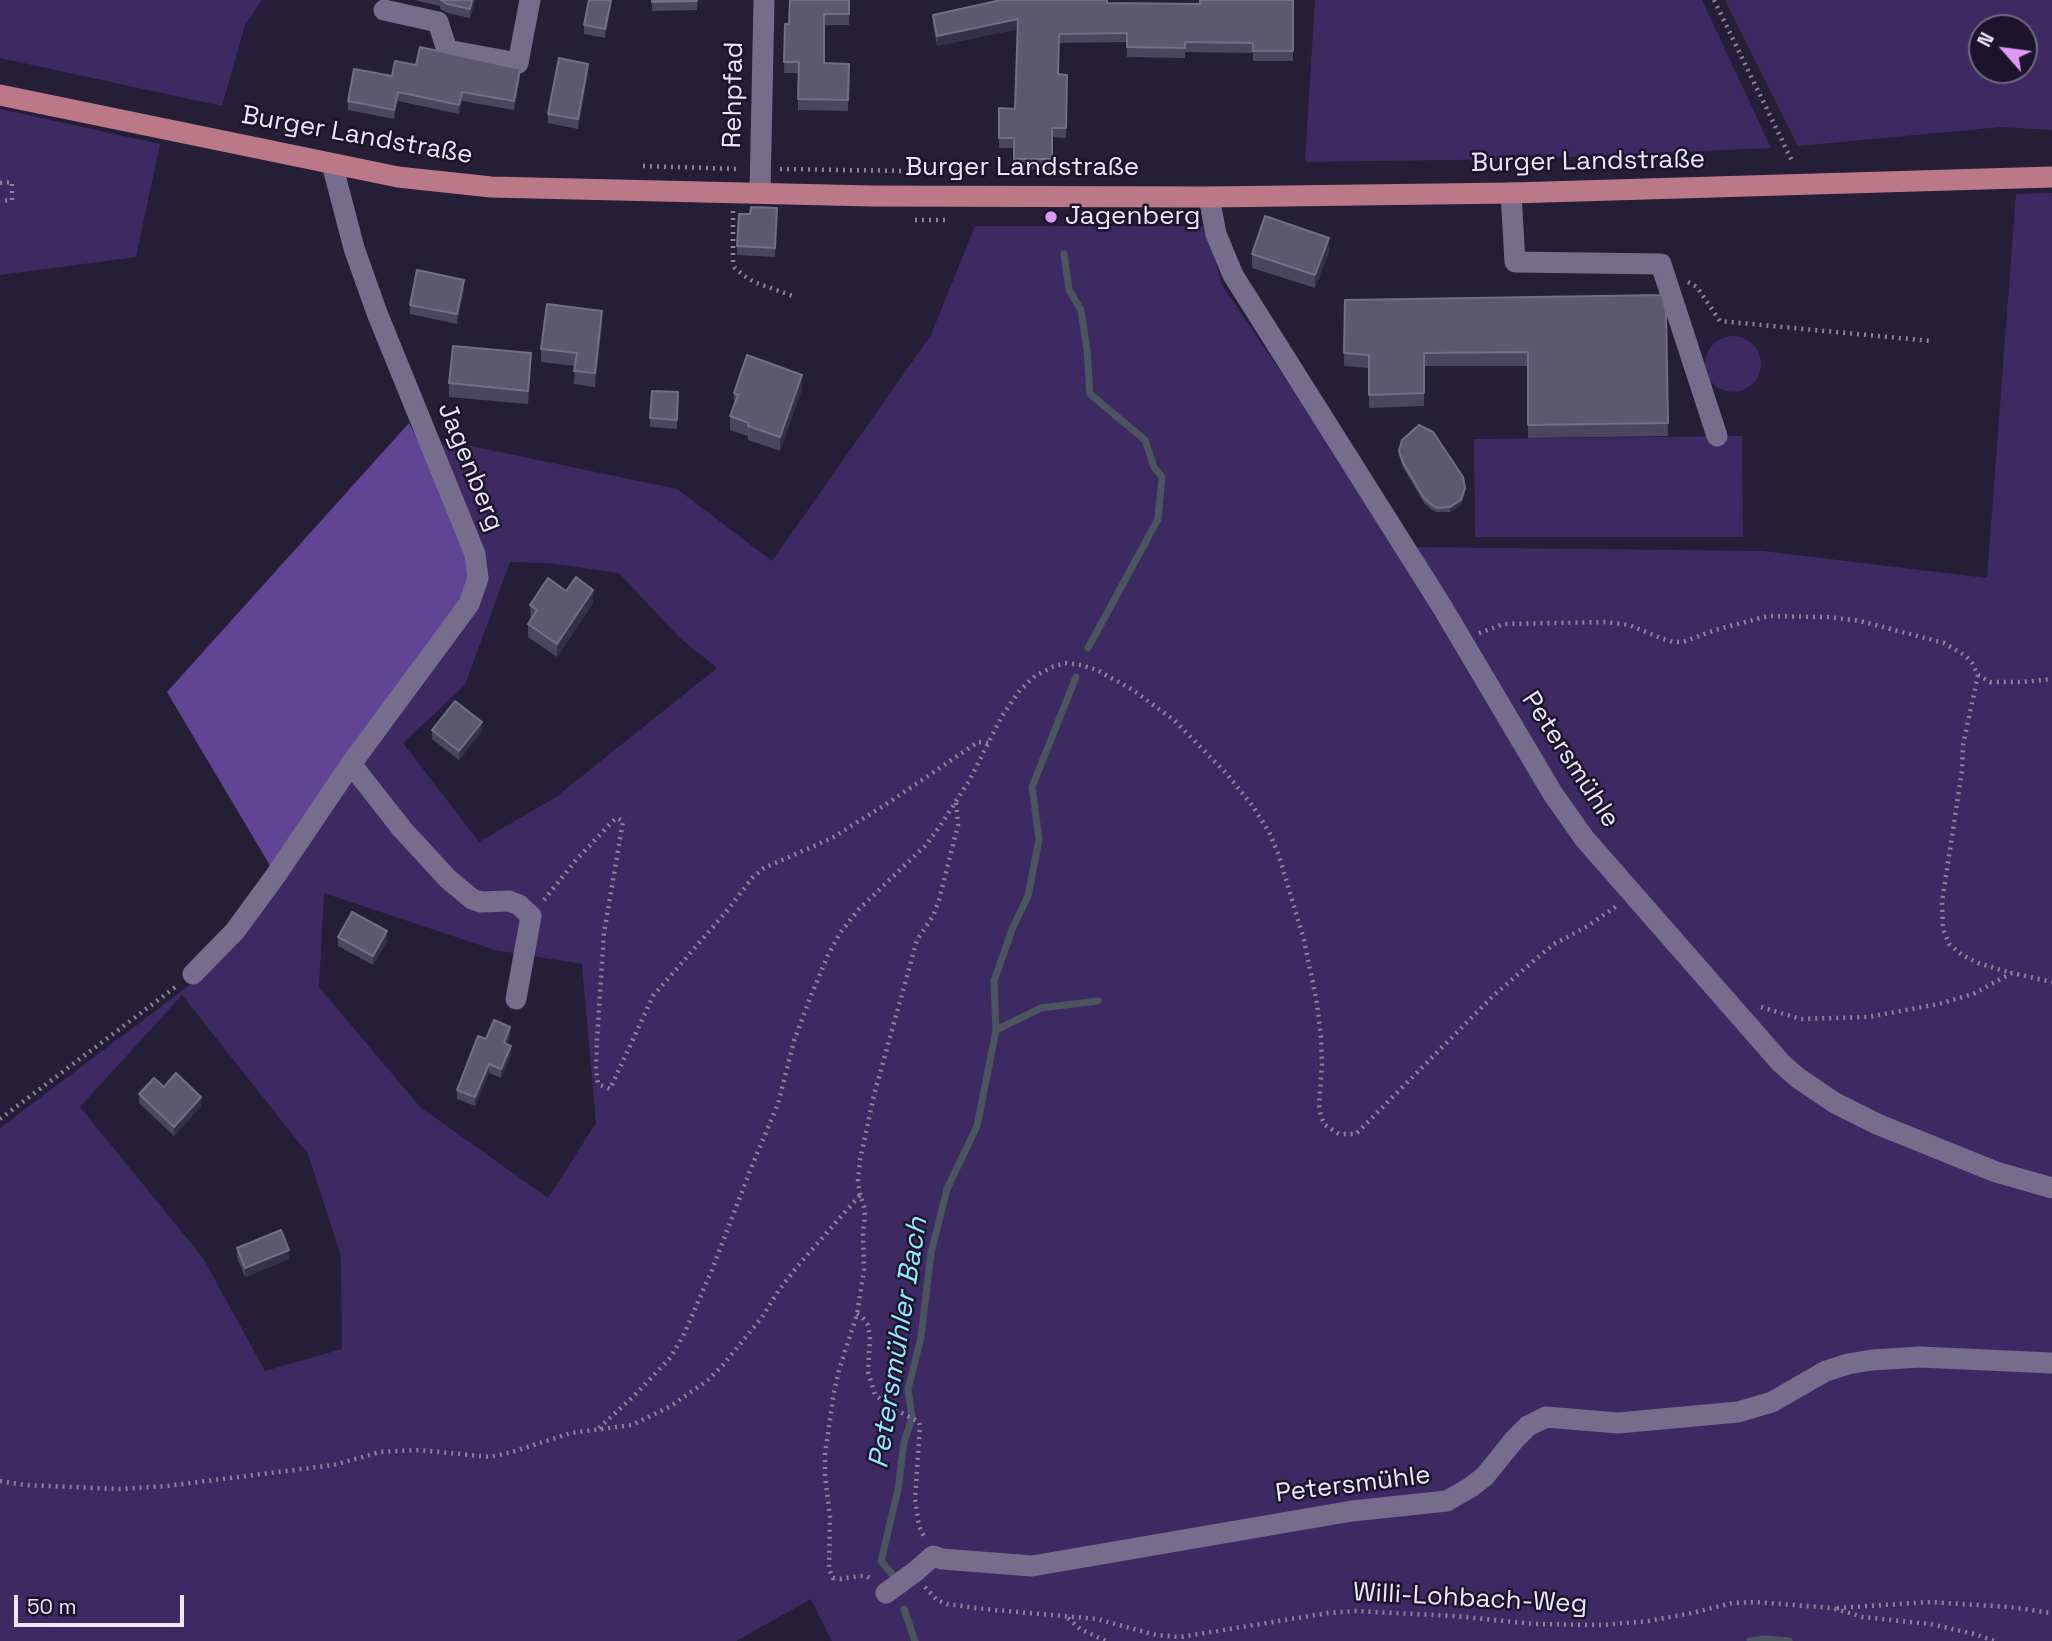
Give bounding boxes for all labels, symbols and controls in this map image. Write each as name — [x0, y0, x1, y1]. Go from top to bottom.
north arrow — [1968, 14, 2038, 84]
text: N — [1972, 28, 2000, 51]
street label: Rehpfad — [717, 41, 751, 149]
street label: Burger Landstraße — [239, 100, 475, 172]
street label: Burger Landstraße — [1471, 144, 1705, 180]
street label: Burger Landstraße — [905, 152, 1139, 184]
place label: Jagenberg — [1065, 201, 1201, 233]
marker: Jagenberg — [1043, 209, 1059, 225]
street label: Jagenberg — [430, 398, 510, 536]
street label: Petersmühle — [1514, 686, 1626, 834]
water label: Petersmühler Bach — [863, 1215, 935, 1471]
street label: Petersmühle — [1274, 1460, 1432, 1510]
street label: Willi-Lohbach-Weg — [1352, 1577, 1588, 1621]
scale bar — [18, 1582, 187, 1626]
text: 50 m — [27, 1593, 77, 1620]

